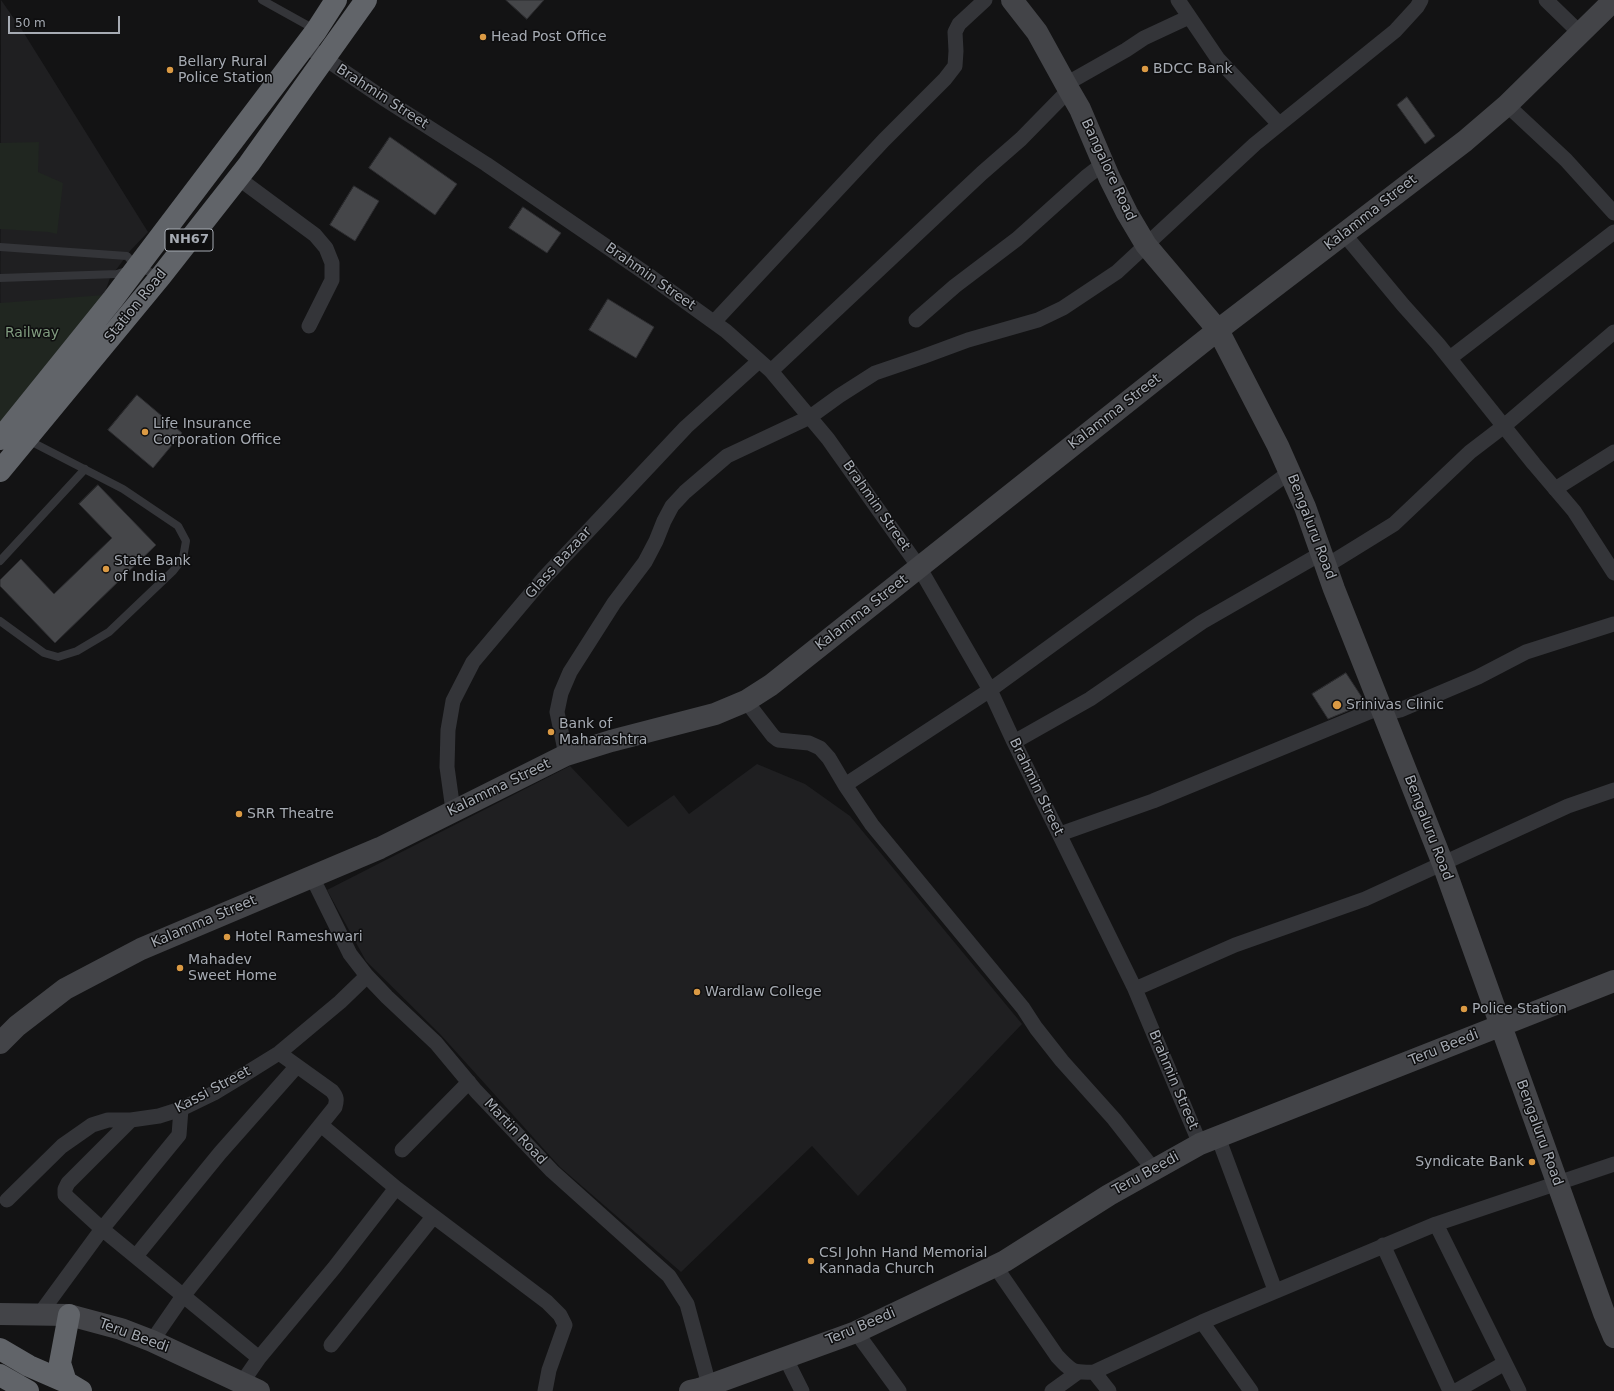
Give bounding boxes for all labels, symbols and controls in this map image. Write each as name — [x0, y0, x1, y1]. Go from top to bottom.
scale bar — [10, 8, 122, 34]
text: 50 m — [15, 16, 46, 30]
place label: Head Post Office — [491, 29, 607, 45]
marker: Head Post Office — [478, 32, 488, 42]
place label: Bellary Rural Police Station — [178, 54, 273, 86]
street label: Brahmin Street — [333, 61, 431, 133]
place label: BDCC Bank — [1153, 61, 1233, 77]
marker: BDCC Bank — [1140, 64, 1150, 74]
marker: Bellary Rural Police Station — [165, 65, 175, 75]
street label: Bangalore Road — [1077, 116, 1139, 224]
street label: Kalamma Street — [1321, 172, 1421, 254]
road number: NH67 — [165, 229, 213, 251]
street label: Brahmin Street — [602, 240, 698, 314]
street label: Station Road — [101, 266, 171, 346]
park label: Railway — [5, 325, 59, 341]
street label: Kalamma Street — [1065, 371, 1165, 453]
place label: Life Insurance Corporation Office — [153, 416, 281, 448]
marker: Life Insurance Corporation Office — [140, 427, 150, 437]
street label: Brahmin Street — [839, 458, 913, 554]
street label: Bengaluru Road — [1283, 472, 1339, 582]
street label: Glass Bazaar — [522, 524, 596, 602]
place label: State Bank of India — [114, 553, 191, 586]
marker: State Bank of India — [101, 564, 111, 574]
street label: Kalamma Street — [812, 572, 912, 654]
place label: Srinivas Clinic — [1346, 697, 1444, 713]
marker: Srinivas Clinic — [1331, 699, 1343, 711]
place label: Bank of Maharashtra — [559, 716, 647, 748]
marker: Bank of Maharashtra — [546, 727, 556, 737]
street label: Brahmin Street — [1005, 736, 1067, 838]
street label: Kalamma Street — [445, 756, 553, 820]
street label: Bengaluru Road — [1400, 773, 1456, 883]
place label: SRR Theatre — [247, 806, 334, 822]
marker: SRR Theatre — [234, 809, 244, 819]
street label: Kalamma Street — [149, 892, 259, 952]
place label: Hotel Rameshwari — [235, 929, 363, 945]
marker: Hotel Rameshwari — [222, 932, 232, 942]
place label: Mahadev Sweet Home — [188, 952, 277, 984]
marker: Mahadev Sweet Home — [175, 963, 185, 973]
place label: Wardlaw College — [705, 984, 822, 1000]
marker: Wardlaw College — [692, 987, 702, 997]
place label: Police Station — [1472, 1001, 1567, 1017]
marker: Police Station — [1459, 1004, 1469, 1014]
street label: Teru Beedi — [1407, 1026, 1481, 1070]
street label: Brahmin Street — [1145, 1028, 1201, 1132]
street label: Kassi Street — [172, 1063, 254, 1117]
street label: Bengaluru Road — [1512, 1078, 1566, 1188]
street label: Martin Road — [480, 1095, 550, 1169]
street label: Teru Beedi — [1110, 1149, 1182, 1199]
place label: Syndicate Bank — [1415, 1154, 1524, 1170]
marker: Syndicate Bank — [1527, 1157, 1537, 1167]
place label: CSI John Hand Memorial Kannada Church — [819, 1245, 987, 1278]
marker: CSI John Hand Memorial Kannada Church — [806, 1256, 816, 1266]
street label: Teru Beedi — [824, 1305, 898, 1349]
street label: Teru Beedi — [97, 1316, 171, 1356]

